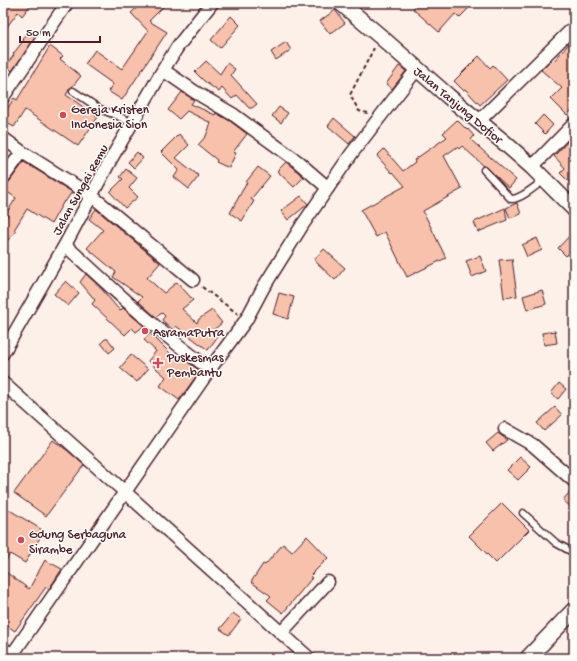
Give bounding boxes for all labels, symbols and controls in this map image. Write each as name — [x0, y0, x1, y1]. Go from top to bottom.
scale bar — [20, 18, 100, 44]
text: 50 m — [26, 27, 51, 41]
street label: Jalan Tanjung Dofior — [410, 64, 506, 148]
place label: Gereja Kristen Indonesia Sion — [71, 103, 150, 133]
marker: Gereja Kristen Indonesia Sion — [58, 110, 68, 120]
street label: Jalan Sungai Remu — [50, 142, 112, 238]
marker: AsramaPutra — [140, 326, 150, 336]
place label: AsramaPutra — [153, 326, 225, 341]
place label: Puskesmas Pembantu — [166, 351, 225, 381]
marker: Puskesmas Pembantu — [152, 357, 164, 369]
place label: Gdung Serbaguna Sirambe — [29, 528, 127, 558]
marker: Gdung Serbaguna Sirambe — [16, 535, 26, 545]

